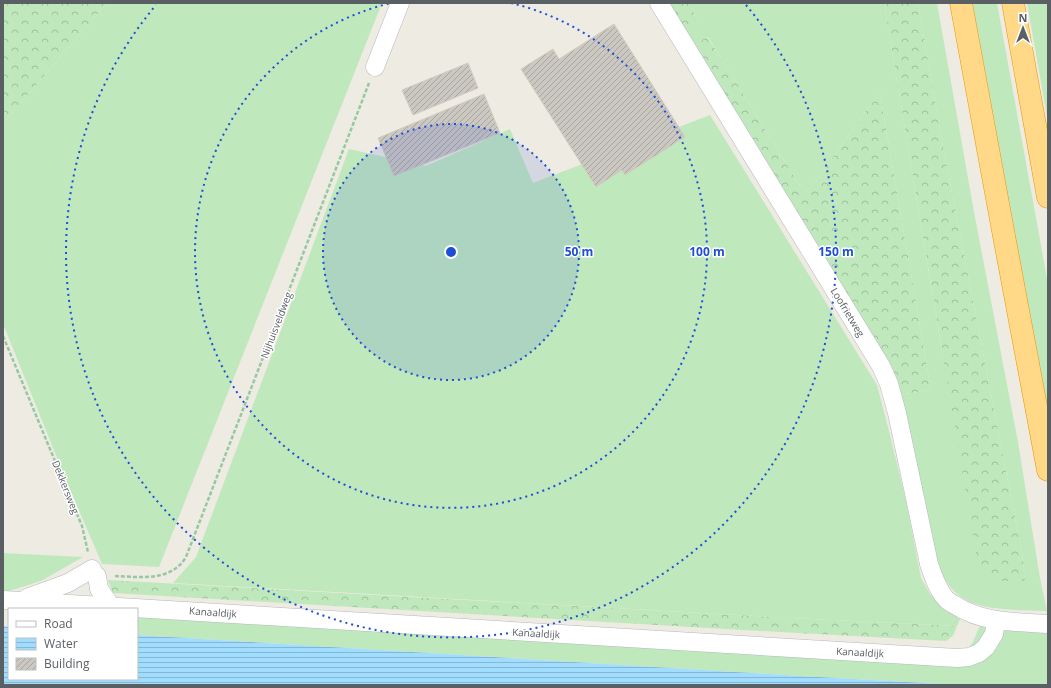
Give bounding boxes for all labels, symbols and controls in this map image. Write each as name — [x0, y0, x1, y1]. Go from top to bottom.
north arrow — [1003, 8, 1043, 48]
text: N — [1019, 10, 1027, 25]
text: 50 m — [565, 243, 593, 260]
text: 100 m — [689, 243, 725, 260]
text: 150 m — [818, 243, 854, 260]
centre of rings — [444, 245, 458, 259]
street label: Loofrietweg — [828, 285, 869, 340]
street label: Nijhuisveldweg — [257, 289, 295, 360]
street label: Dekkersweg — [49, 458, 83, 516]
street label: Kanaaldijk — [189, 603, 238, 621]
legend — [8, 608, 138, 680]
text: Road — [44, 615, 73, 632]
street label: Kanaaldijk — [512, 625, 561, 641]
text: Water — [44, 635, 78, 652]
street label: Kanaaldijk — [836, 644, 885, 660]
text: Building — [44, 655, 90, 672]

